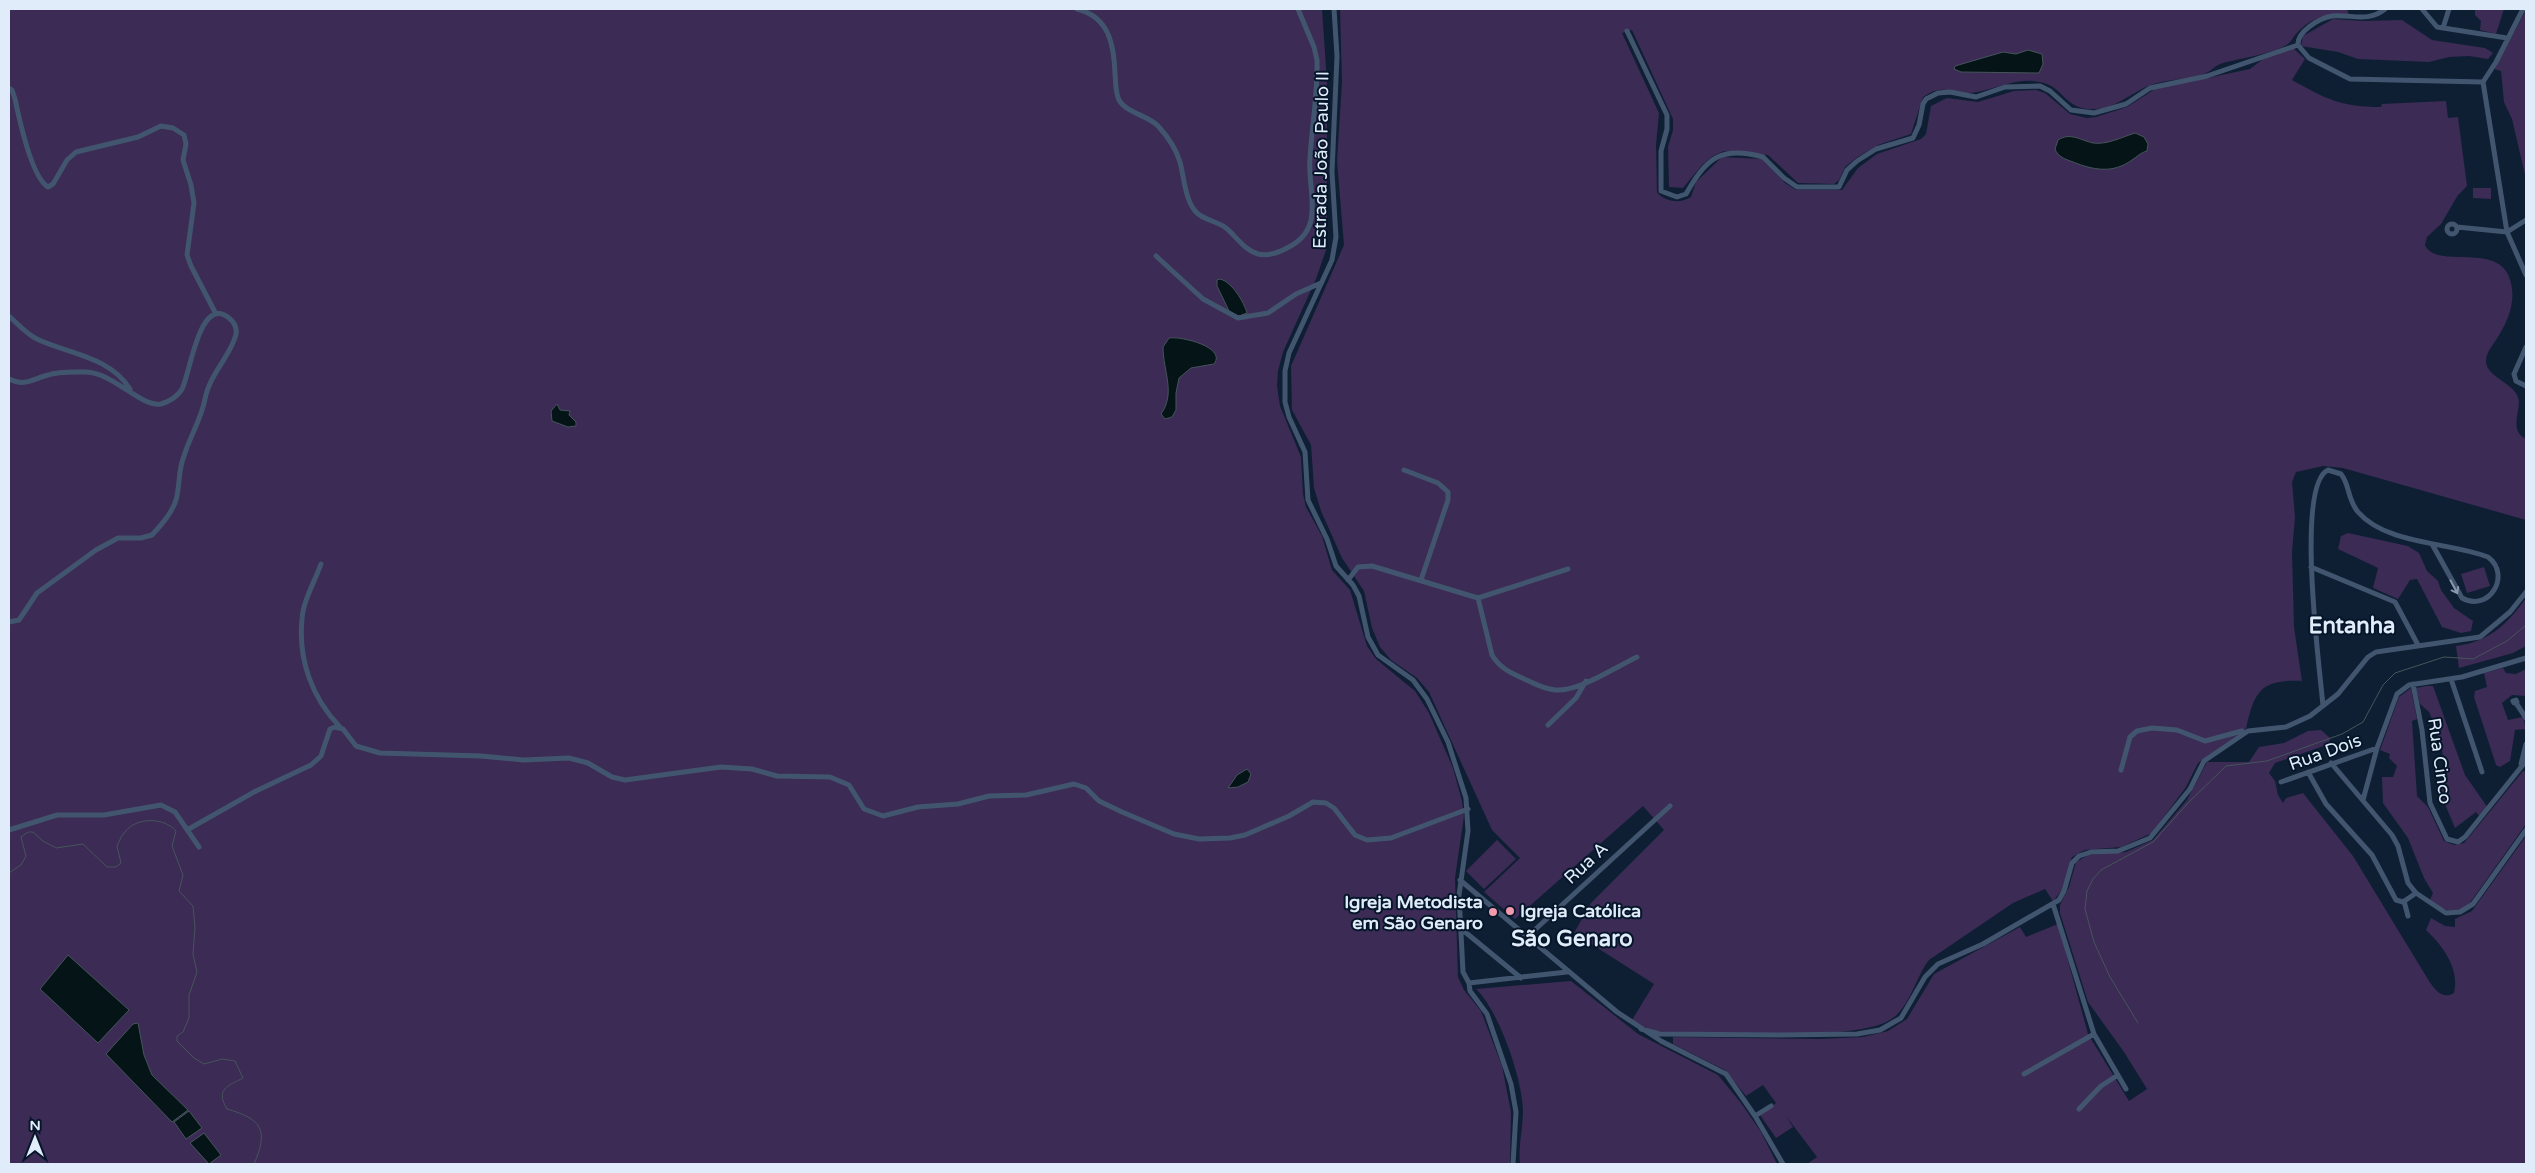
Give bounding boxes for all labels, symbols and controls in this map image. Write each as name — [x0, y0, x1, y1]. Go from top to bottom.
street label: Estrada João Paulo II — [1308, 71, 1334, 249]
one-way arrow — [2450, 579, 2459, 594]
district label: Entanha — [2309, 613, 2395, 639]
street label: Rua Cinco — [2423, 716, 2457, 806]
street label: Rua Dois — [2286, 729, 2364, 775]
street label: Rua A — [1559, 837, 1613, 889]
place label: Igreja Metodista em São Genaro — [1344, 891, 1483, 934]
place label: Igreja Católica — [1520, 900, 1641, 922]
marker: Igreja Católica — [1504, 905, 1516, 917]
marker: Igreja Metodista em São Genaro — [1487, 906, 1499, 918]
district label: São Genaro — [1511, 926, 1633, 952]
north arrow — [10, 1113, 60, 1163]
text: N — [29, 1117, 41, 1134]

